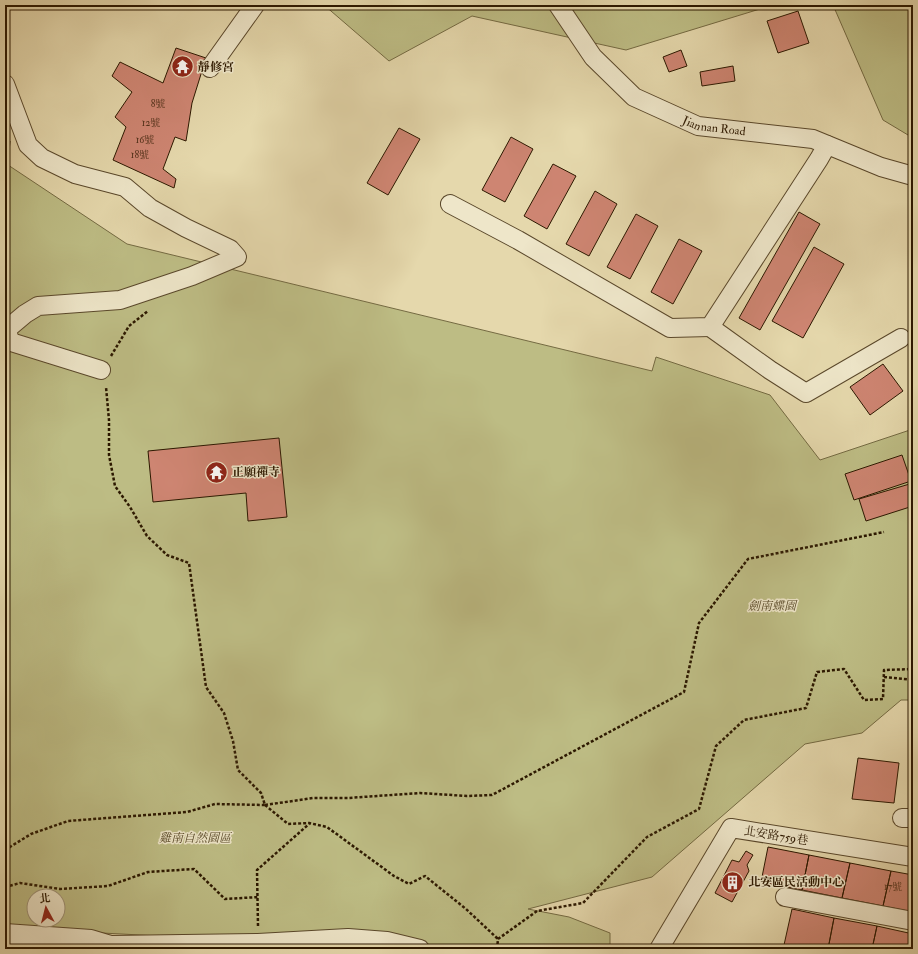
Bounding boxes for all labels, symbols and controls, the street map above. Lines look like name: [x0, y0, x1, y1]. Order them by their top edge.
temple icon: 靜修宮: [170, 54, 196, 80]
place label: 靜修宮: [198, 60, 234, 75]
house number: 8號: [151, 98, 165, 110]
street label: Jiannan Road: [679, 112, 746, 139]
house number: 12號: [142, 117, 160, 129]
house number: 16號: [136, 134, 154, 146]
house number: 18號: [131, 149, 149, 161]
temple icon: 正願禪寺: [203, 459, 229, 485]
place label: 正願禪寺: [232, 465, 280, 480]
park label: 劍南蝶園: [748, 599, 798, 614]
street label: 北安路759巷: [743, 824, 809, 848]
park label: 雞南自然園區: [159, 831, 233, 846]
building icon: 北安區民活動中心: [719, 869, 745, 895]
place label: 北安區民活動中心: [748, 875, 844, 890]
house number: 17號: [884, 881, 902, 893]
north arrow: [26, 888, 66, 928]
text: 北: [39, 891, 51, 906]

